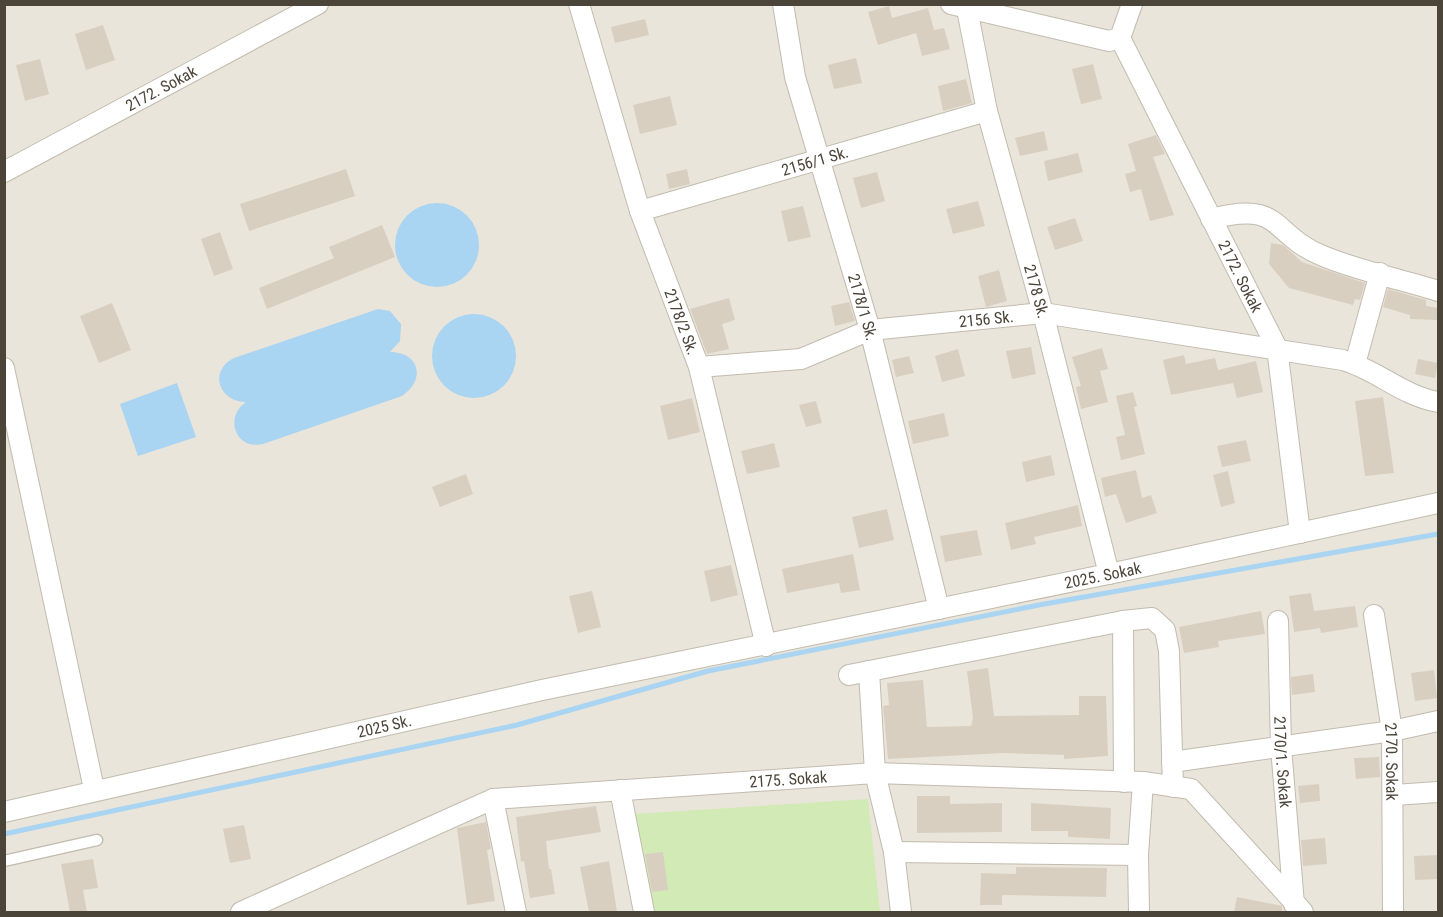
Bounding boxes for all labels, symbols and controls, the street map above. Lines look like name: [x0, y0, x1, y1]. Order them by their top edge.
street label: 2172. Sokak: [122, 61, 201, 115]
street label: 2156/1 Sk.: [779, 142, 851, 180]
street label: 2172. Sokak: [1214, 237, 1267, 316]
street label: 2178 Sk.: [1020, 262, 1053, 320]
street label: 2178/1 Sk.: [844, 272, 881, 343]
street label: 2178/2 Sk.: [660, 286, 702, 357]
street label: 2156 Sk.: [958, 307, 1015, 331]
street label: 2025. Sokak: [1063, 558, 1144, 593]
street label: 2025 Sk.: [356, 711, 413, 742]
street label: 2170/1. Sokak: [1270, 716, 1295, 809]
street label: 2170. Sokak: [1381, 721, 1401, 801]
street label: 2175. Sokak: [749, 767, 828, 792]

